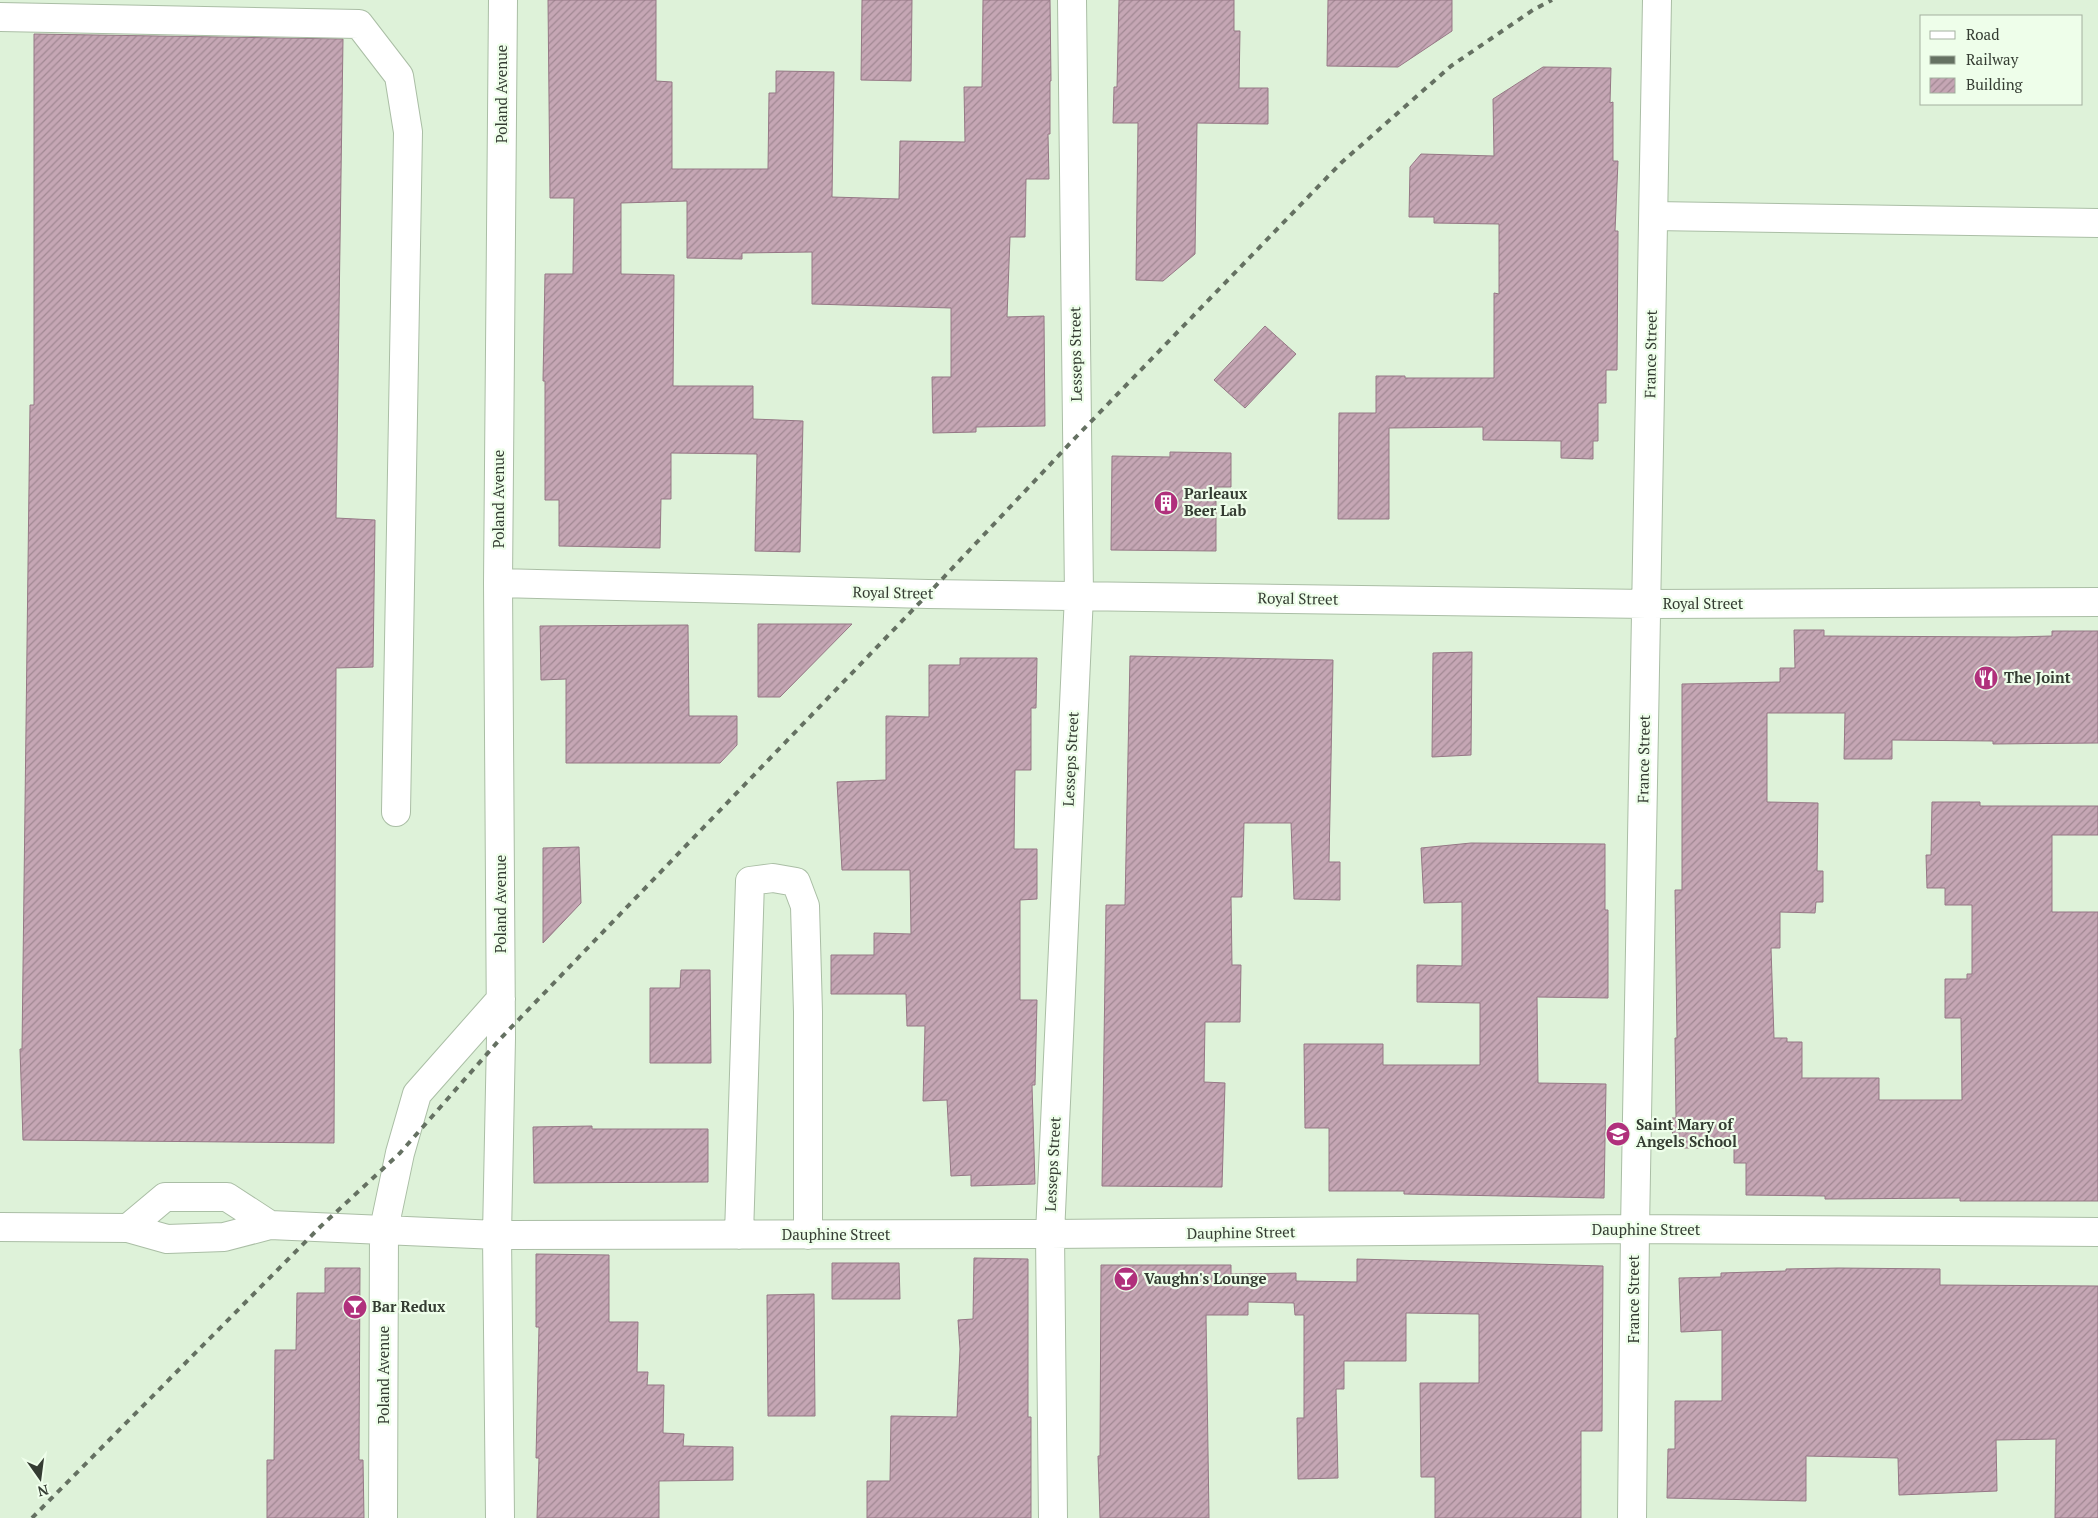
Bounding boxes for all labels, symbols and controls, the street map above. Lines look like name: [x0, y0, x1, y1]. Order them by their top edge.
legend: [1920, 15, 2083, 105]
text: Road: [1966, 24, 1999, 44]
street label: Poland Avenue: [491, 45, 511, 143]
text: Railway: [1966, 49, 2019, 69]
text: Building: [1966, 74, 2024, 94]
street label: Lesseps Street: [1064, 306, 1086, 402]
street label: France Street: [1639, 309, 1661, 398]
street label: Poland Avenue: [488, 450, 508, 548]
place label: Parleaux Beer Lab: [1184, 483, 1248, 520]
building icon: Parleaux Beer Lab: [1153, 490, 1179, 516]
street label: Royal Street: [853, 581, 934, 603]
street label: Royal Street: [1258, 587, 1339, 609]
street label: Royal Street: [1663, 593, 1744, 613]
restaurant icon: The Joint: [1973, 665, 1999, 691]
place label: The Joint: [2004, 667, 2071, 687]
street label: Lesseps Street: [1058, 711, 1082, 807]
street label: France Street: [1632, 714, 1654, 803]
street label: Poland Avenue: [490, 855, 510, 953]
place label: Saint Mary of Angels School: [1636, 1114, 1737, 1151]
street label: Lesseps Street: [1040, 1116, 1064, 1212]
school or university icon: Saint Mary of Angels School: [1605, 1121, 1631, 1147]
street label: Dauphine Street: [1592, 1219, 1701, 1239]
street label: Dauphine Street: [1186, 1221, 1296, 1243]
street label: Dauphine Street: [782, 1224, 891, 1244]
street label: France Street: [1623, 1254, 1643, 1343]
bar icon: Vaughn's Lounge: [1113, 1266, 1139, 1292]
place label: Vaughn's Lounge: [1144, 1268, 1266, 1288]
bar icon: Bar Redux: [342, 1294, 368, 1320]
place label: Bar Redux: [372, 1296, 446, 1316]
street label: Poland Avenue: [373, 1326, 393, 1424]
north arrow: [15, 1453, 65, 1503]
text: N: [35, 1481, 51, 1502]

